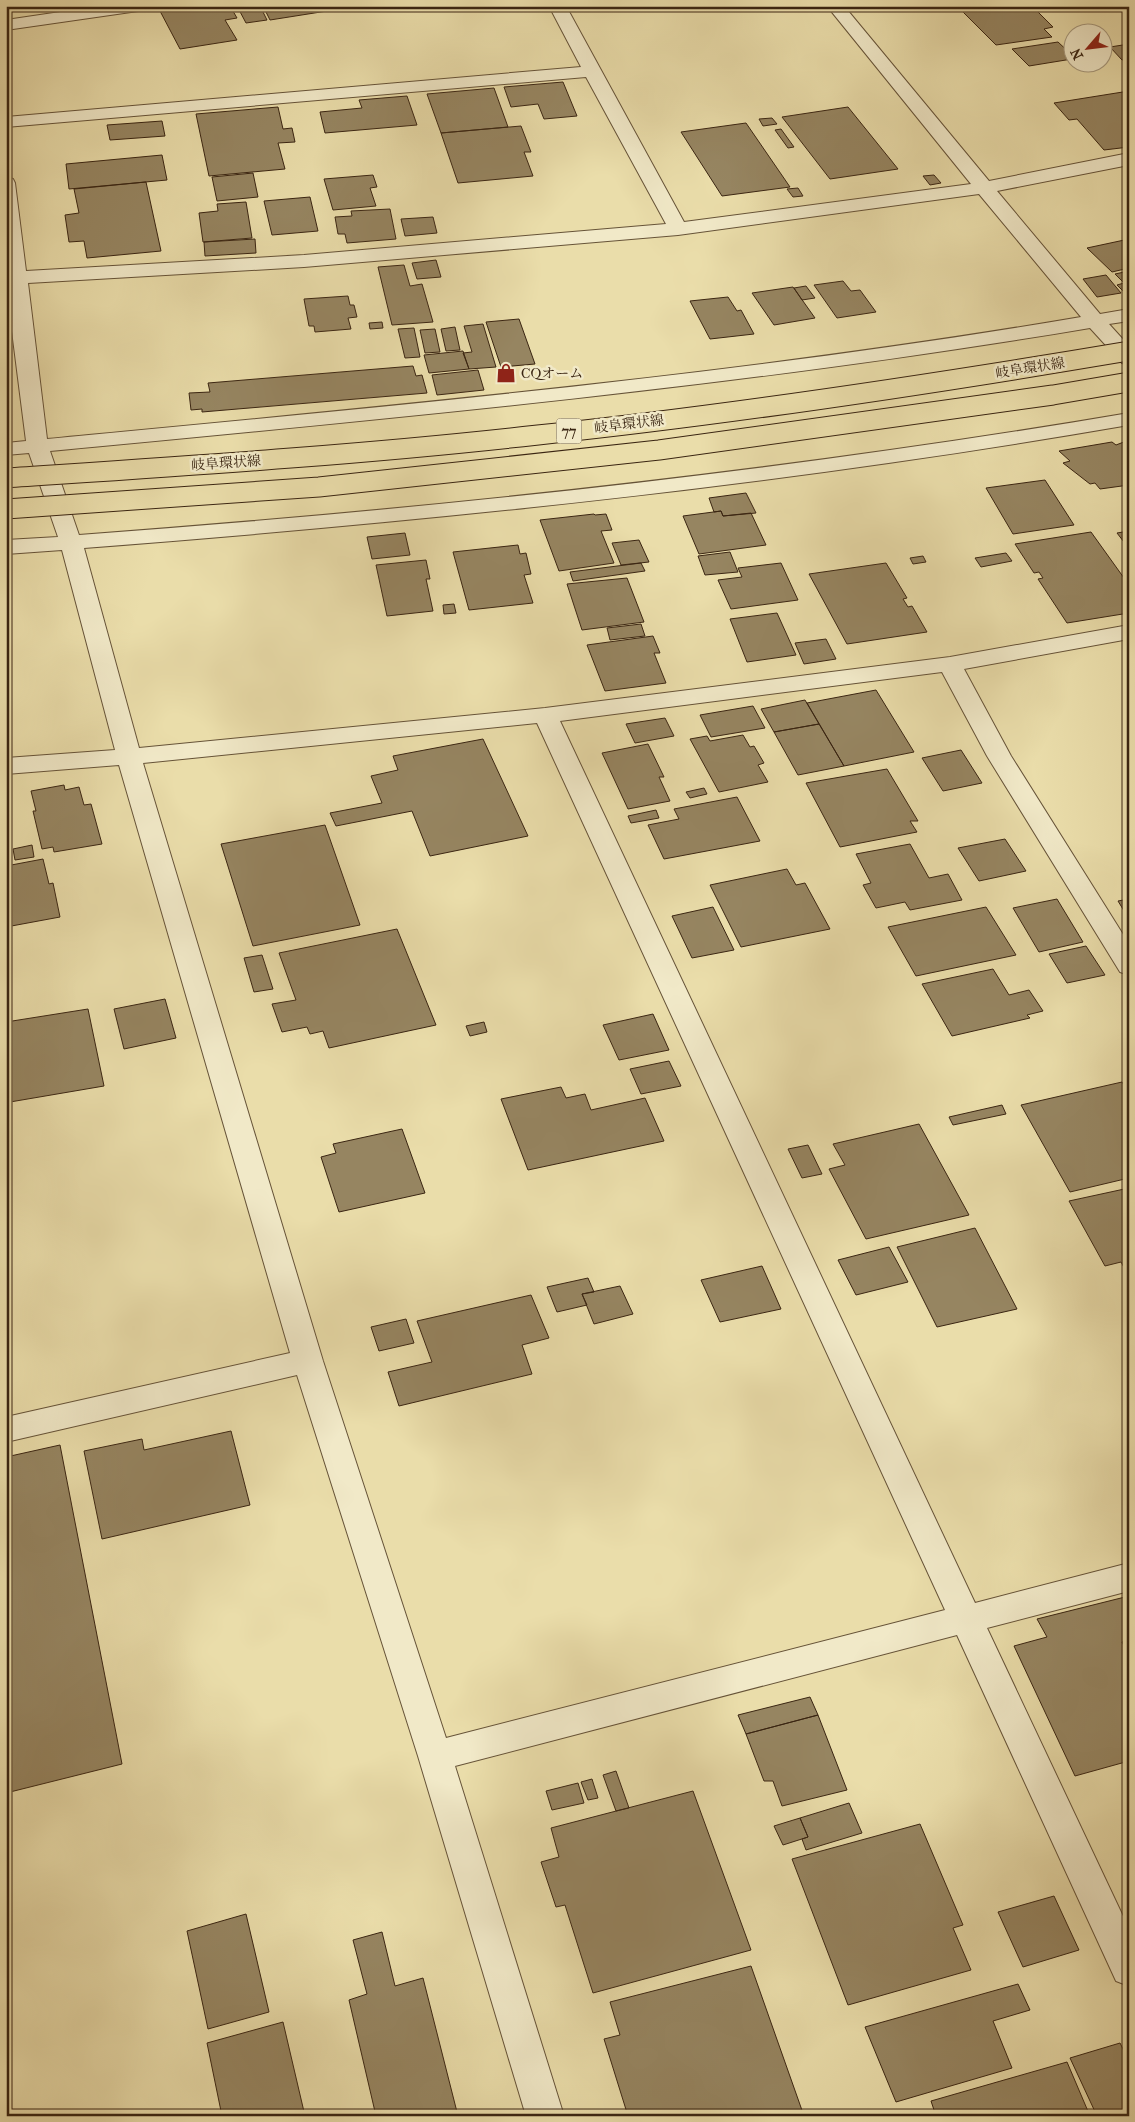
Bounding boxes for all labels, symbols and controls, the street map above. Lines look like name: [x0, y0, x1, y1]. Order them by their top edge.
north arrow: [1062, 22, 1112, 72]
text: N: [1067, 45, 1087, 63]
street label: 岐阜環状線: [994, 354, 1066, 382]
shop icon: CQオーム: [495, 362, 517, 384]
place label: CQオーム: [521, 365, 583, 382]
street label: 岐阜環状線: [593, 411, 665, 437]
road number: 77: [556, 418, 582, 444]
street label: 岐阜環状線: [190, 452, 262, 474]

